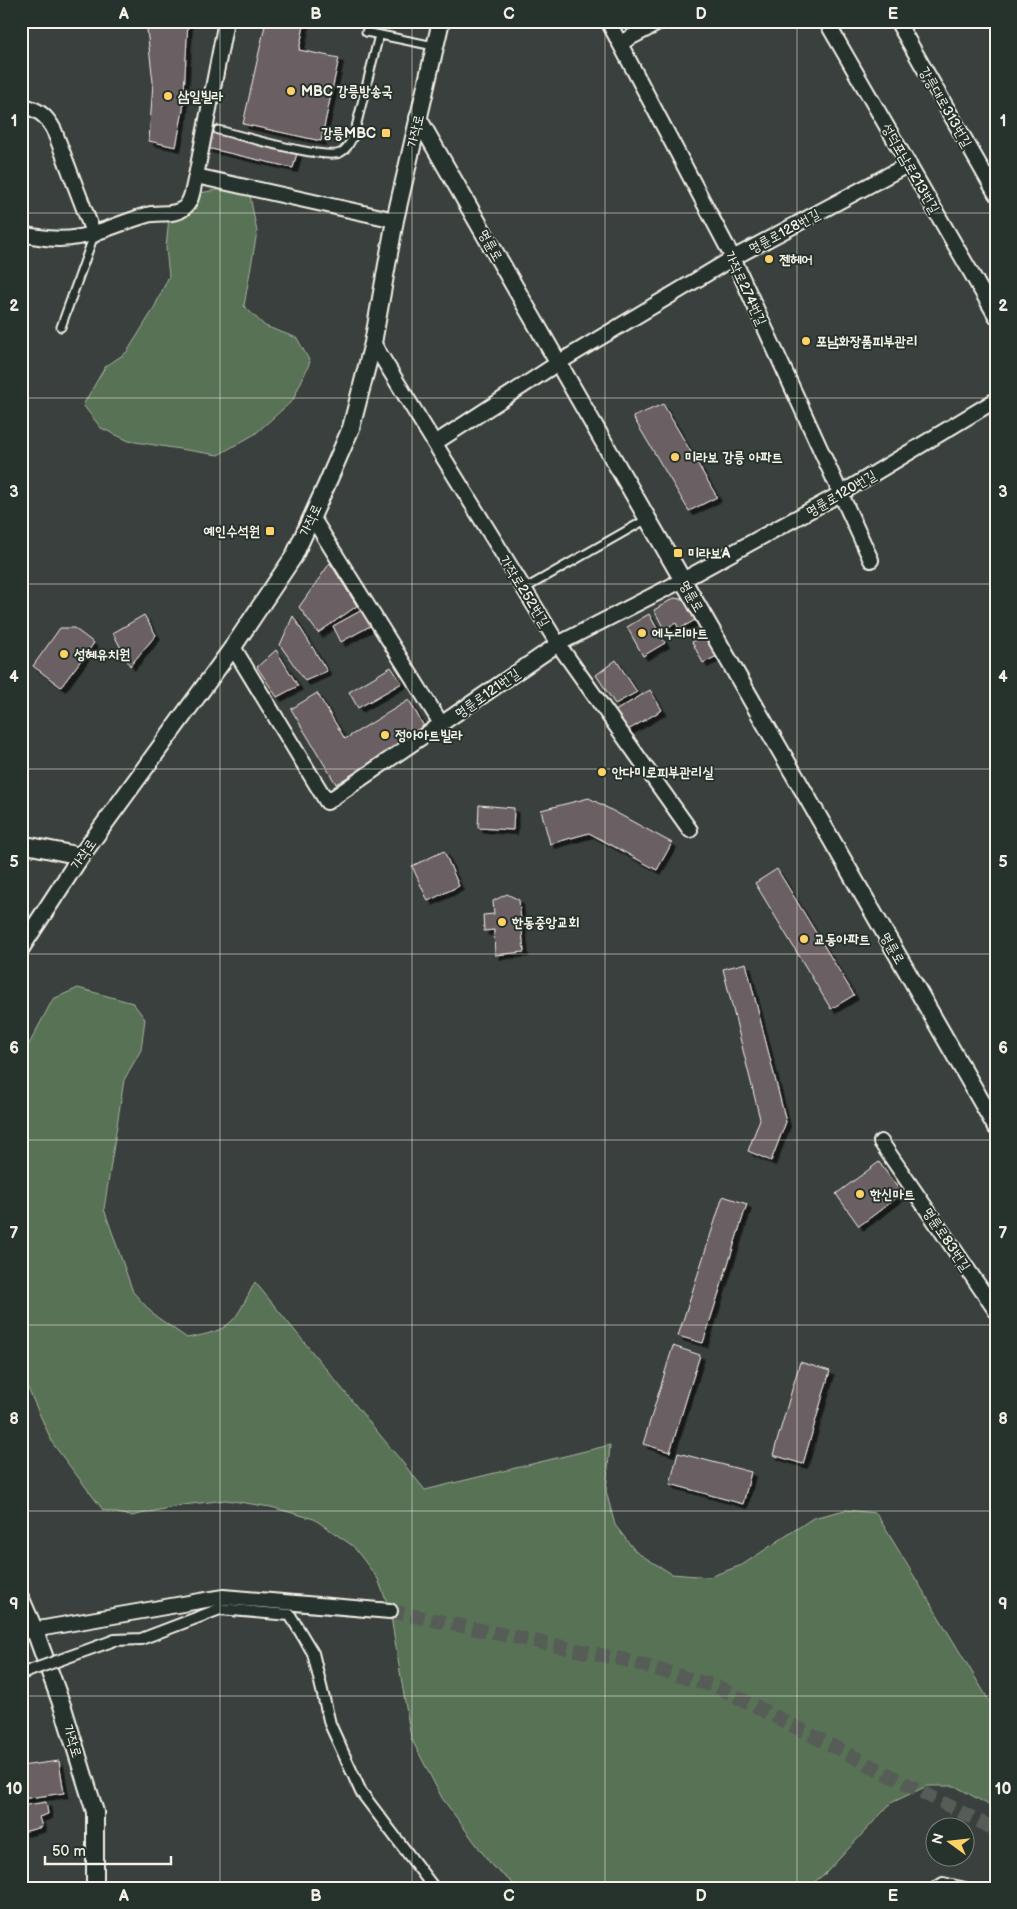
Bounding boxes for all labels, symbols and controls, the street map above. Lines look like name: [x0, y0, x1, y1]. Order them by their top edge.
text: A: [118, 5, 129, 24]
text: B: [310, 5, 322, 24]
text: C: [503, 5, 515, 24]
text: D: [695, 5, 707, 24]
text: E: [888, 5, 898, 24]
street label: 강릉대로313번길: [916, 64, 976, 151]
place label: MBC 강릉방송국: [301, 83, 393, 100]
marker: MBC 강릉방송국: [285, 85, 297, 97]
place label: 삼일빌라: [177, 88, 224, 105]
marker: 삼일빌라: [162, 90, 174, 102]
text: 1: [11, 112, 17, 131]
text: 1: [1000, 112, 1006, 131]
street label: 가작로: [403, 113, 428, 149]
street label: 성덕포남로213번길: [878, 120, 944, 217]
place label: 강릉MBC: [322, 125, 376, 142]
marker: 강릉MBC: [380, 127, 392, 139]
street label: 명륜로128번길: [746, 205, 823, 257]
street label: 명륜로: [475, 226, 506, 264]
street label: 가작로274번길: [721, 248, 770, 329]
place label: 젠헤어: [779, 251, 813, 268]
marker: 젠헤어: [763, 253, 775, 265]
text: 2: [9, 297, 19, 316]
text: 2: [998, 297, 1008, 316]
place label: 포남화장품피부관리: [816, 333, 917, 350]
marker: 포남화장품피부관리: [800, 335, 812, 347]
place label: 미라보 강릉 아파트: [685, 449, 783, 466]
marker: 미라보 강릉 아파트: [669, 451, 681, 463]
street label: 명륜로120번길: [803, 466, 880, 520]
text: 3: [9, 483, 19, 502]
text: 3: [998, 483, 1008, 502]
street label: 가작로: [296, 501, 325, 539]
place label: 예인수석원: [204, 523, 260, 540]
marker: 예인수석원: [264, 525, 276, 537]
place label: 미라보A: [688, 545, 731, 562]
marker: 미라보A: [672, 547, 684, 559]
street label: 가작로252번길: [496, 552, 554, 631]
street label: 명륜로: [676, 577, 707, 615]
place label: 에누리마트: [652, 625, 708, 642]
marker: 에누리마트: [636, 627, 648, 639]
place label: 성혜유치원: [74, 646, 130, 663]
marker: 성혜유치원: [58, 648, 70, 660]
street label: 명륜로121번길: [452, 664, 524, 722]
text: 4: [9, 668, 19, 687]
text: 4: [998, 668, 1008, 687]
place label: 정아아트빌라: [395, 727, 463, 744]
marker: 정아아트빌라: [379, 729, 391, 741]
place label: 안다미로피부관리실: [612, 764, 714, 781]
marker: 안다미로피부관리실: [596, 766, 608, 778]
street label: 가작로: [67, 836, 100, 873]
text: 5: [9, 853, 19, 872]
text: 5: [998, 853, 1008, 872]
place label: 한동중앙교회: [511, 914, 580, 931]
marker: 한동중앙교회: [496, 916, 508, 928]
street label: 명륜로: [877, 929, 908, 967]
place label: 교동아파트: [814, 931, 870, 948]
marker: 교동아파트: [798, 933, 810, 945]
text: 6: [9, 1039, 19, 1058]
text: 6: [998, 1039, 1008, 1058]
place label: 한신마트: [869, 1186, 915, 1203]
marker: 한신마트: [854, 1188, 866, 1200]
street label: 명륜로83번길: [919, 1204, 974, 1275]
text: 7: [10, 1224, 19, 1243]
text: 7: [999, 1224, 1008, 1243]
text: 8: [9, 1410, 19, 1429]
text: 8: [998, 1410, 1008, 1429]
text: 9: [9, 1595, 19, 1614]
text: 9: [998, 1595, 1008, 1614]
street label: 가작로: [59, 1723, 86, 1760]
text: 10: [6, 1780, 22, 1799]
text: 10: [995, 1780, 1011, 1799]
north arrow: [924, 1816, 974, 1866]
text: N: [928, 1831, 947, 1846]
scale bar: [45, 1834, 171, 1866]
text: 50 m: [52, 1842, 86, 1861]
text: A: [118, 1887, 129, 1906]
text: B: [310, 1887, 322, 1906]
text: C: [503, 1887, 515, 1906]
text: D: [695, 1887, 707, 1906]
text: E: [888, 1887, 898, 1906]

